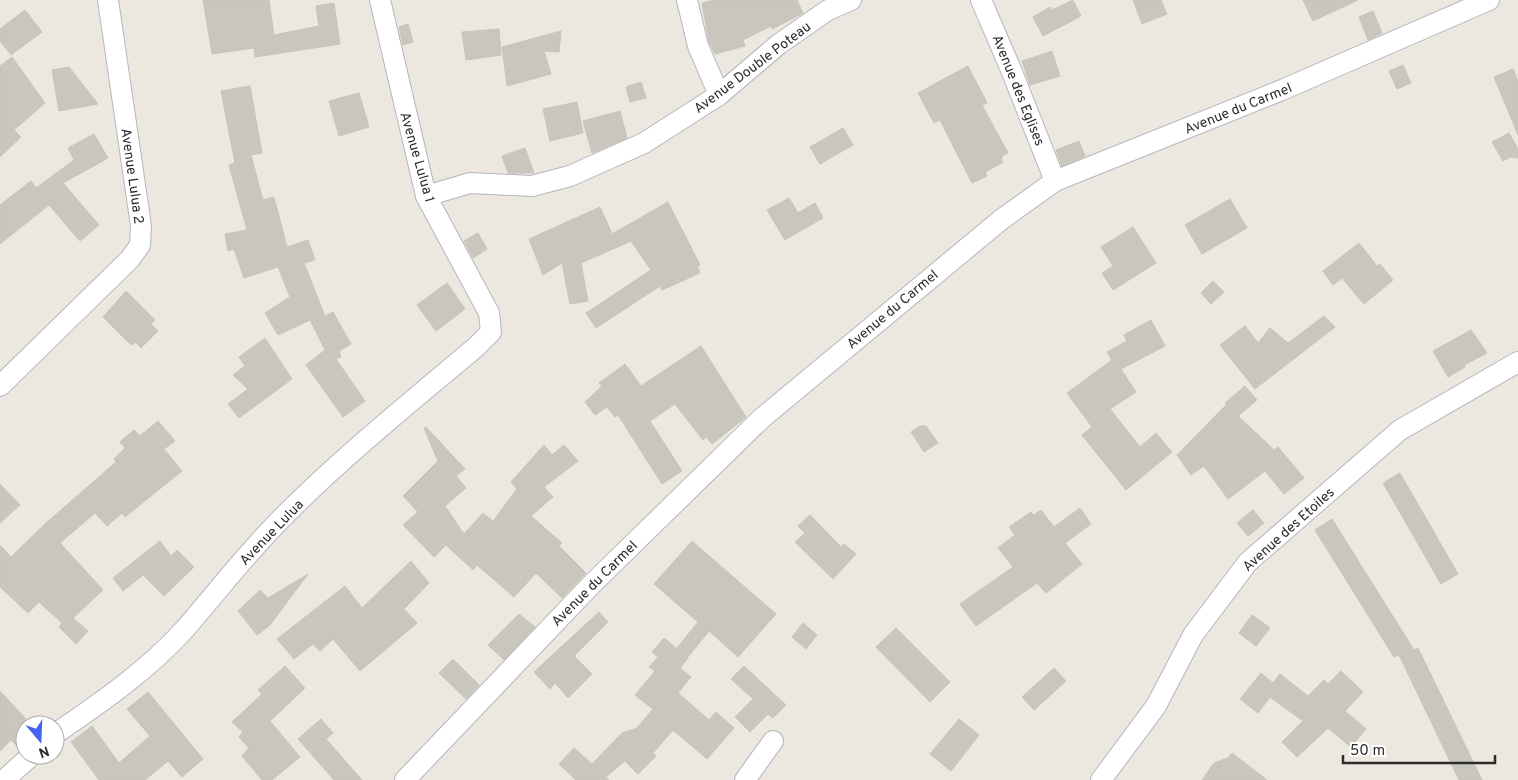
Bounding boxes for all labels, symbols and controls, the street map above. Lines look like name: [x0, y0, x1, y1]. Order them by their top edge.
street label: Avenue Double Poteau: [691, 19, 815, 118]
street label: Avenue des Eglises: [988, 32, 1048, 149]
street label: Avenue du Carmel: [1182, 80, 1295, 139]
street label: Avenue Lulua 1: [396, 110, 438, 205]
street label: Avenue Lulua 2: [116, 127, 147, 225]
street label: Avenue du Carmel: [844, 267, 942, 353]
street label: Avenue des Etoiles: [1240, 484, 1338, 576]
street label: Avenue Lulua: [237, 497, 308, 569]
street label: Avenue du Carmel: [549, 538, 642, 631]
north arrow: [15, 715, 65, 765]
scale bar: [1343, 732, 1496, 764]
text: N: [36, 741, 51, 761]
text: 50 m: [1350, 742, 1385, 761]

